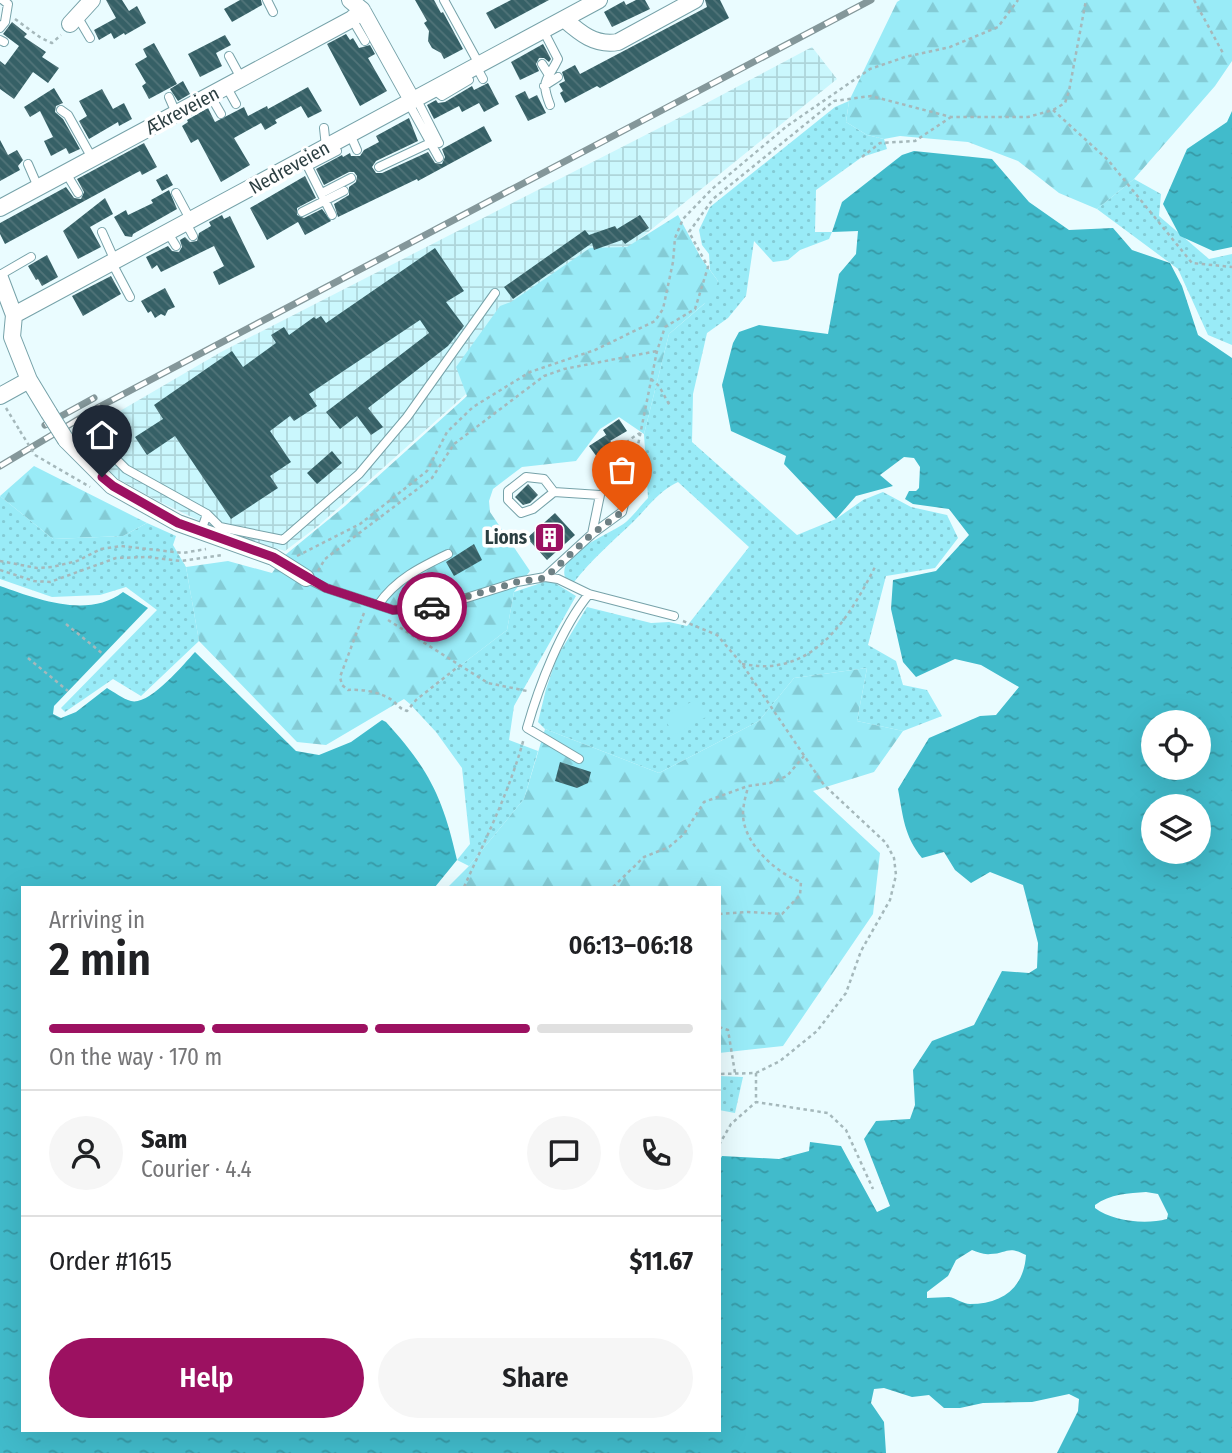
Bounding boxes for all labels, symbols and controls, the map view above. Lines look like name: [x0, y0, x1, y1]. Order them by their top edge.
street label: Ækreveien: [141, 81, 223, 140]
street label: Nedreveien: [245, 136, 334, 199]
pin: [72, 405, 132, 477]
icon: home: [83, 416, 121, 454]
pin: [592, 440, 652, 512]
icon: bag: [603, 451, 641, 489]
building icon: Lions: [533, 520, 567, 554]
place label: Lions: [485, 526, 528, 549]
courier: [397, 572, 467, 642]
icon: car: [413, 588, 451, 626]
map controls: [1141, 710, 1211, 864]
button: locate: [1141, 710, 1211, 780]
button: layers: [1141, 794, 1211, 864]
text: Arriving in: [49, 906, 145, 934]
text: 06:13–06:18: [568, 930, 693, 961]
text: 2 min: [49, 932, 151, 987]
text: On the way · 170 m: [49, 1043, 222, 1071]
button: person: [49, 1116, 123, 1190]
button: chat: [527, 1116, 601, 1190]
button: phone: [619, 1116, 693, 1190]
text: Sam: [141, 1124, 187, 1155]
text: Courier · 4.4: [141, 1155, 252, 1183]
text: Order #1615: [49, 1246, 172, 1277]
text: $11.67: [630, 1246, 693, 1277]
button: Help: [49, 1338, 364, 1418]
button: Share: [378, 1338, 693, 1418]

